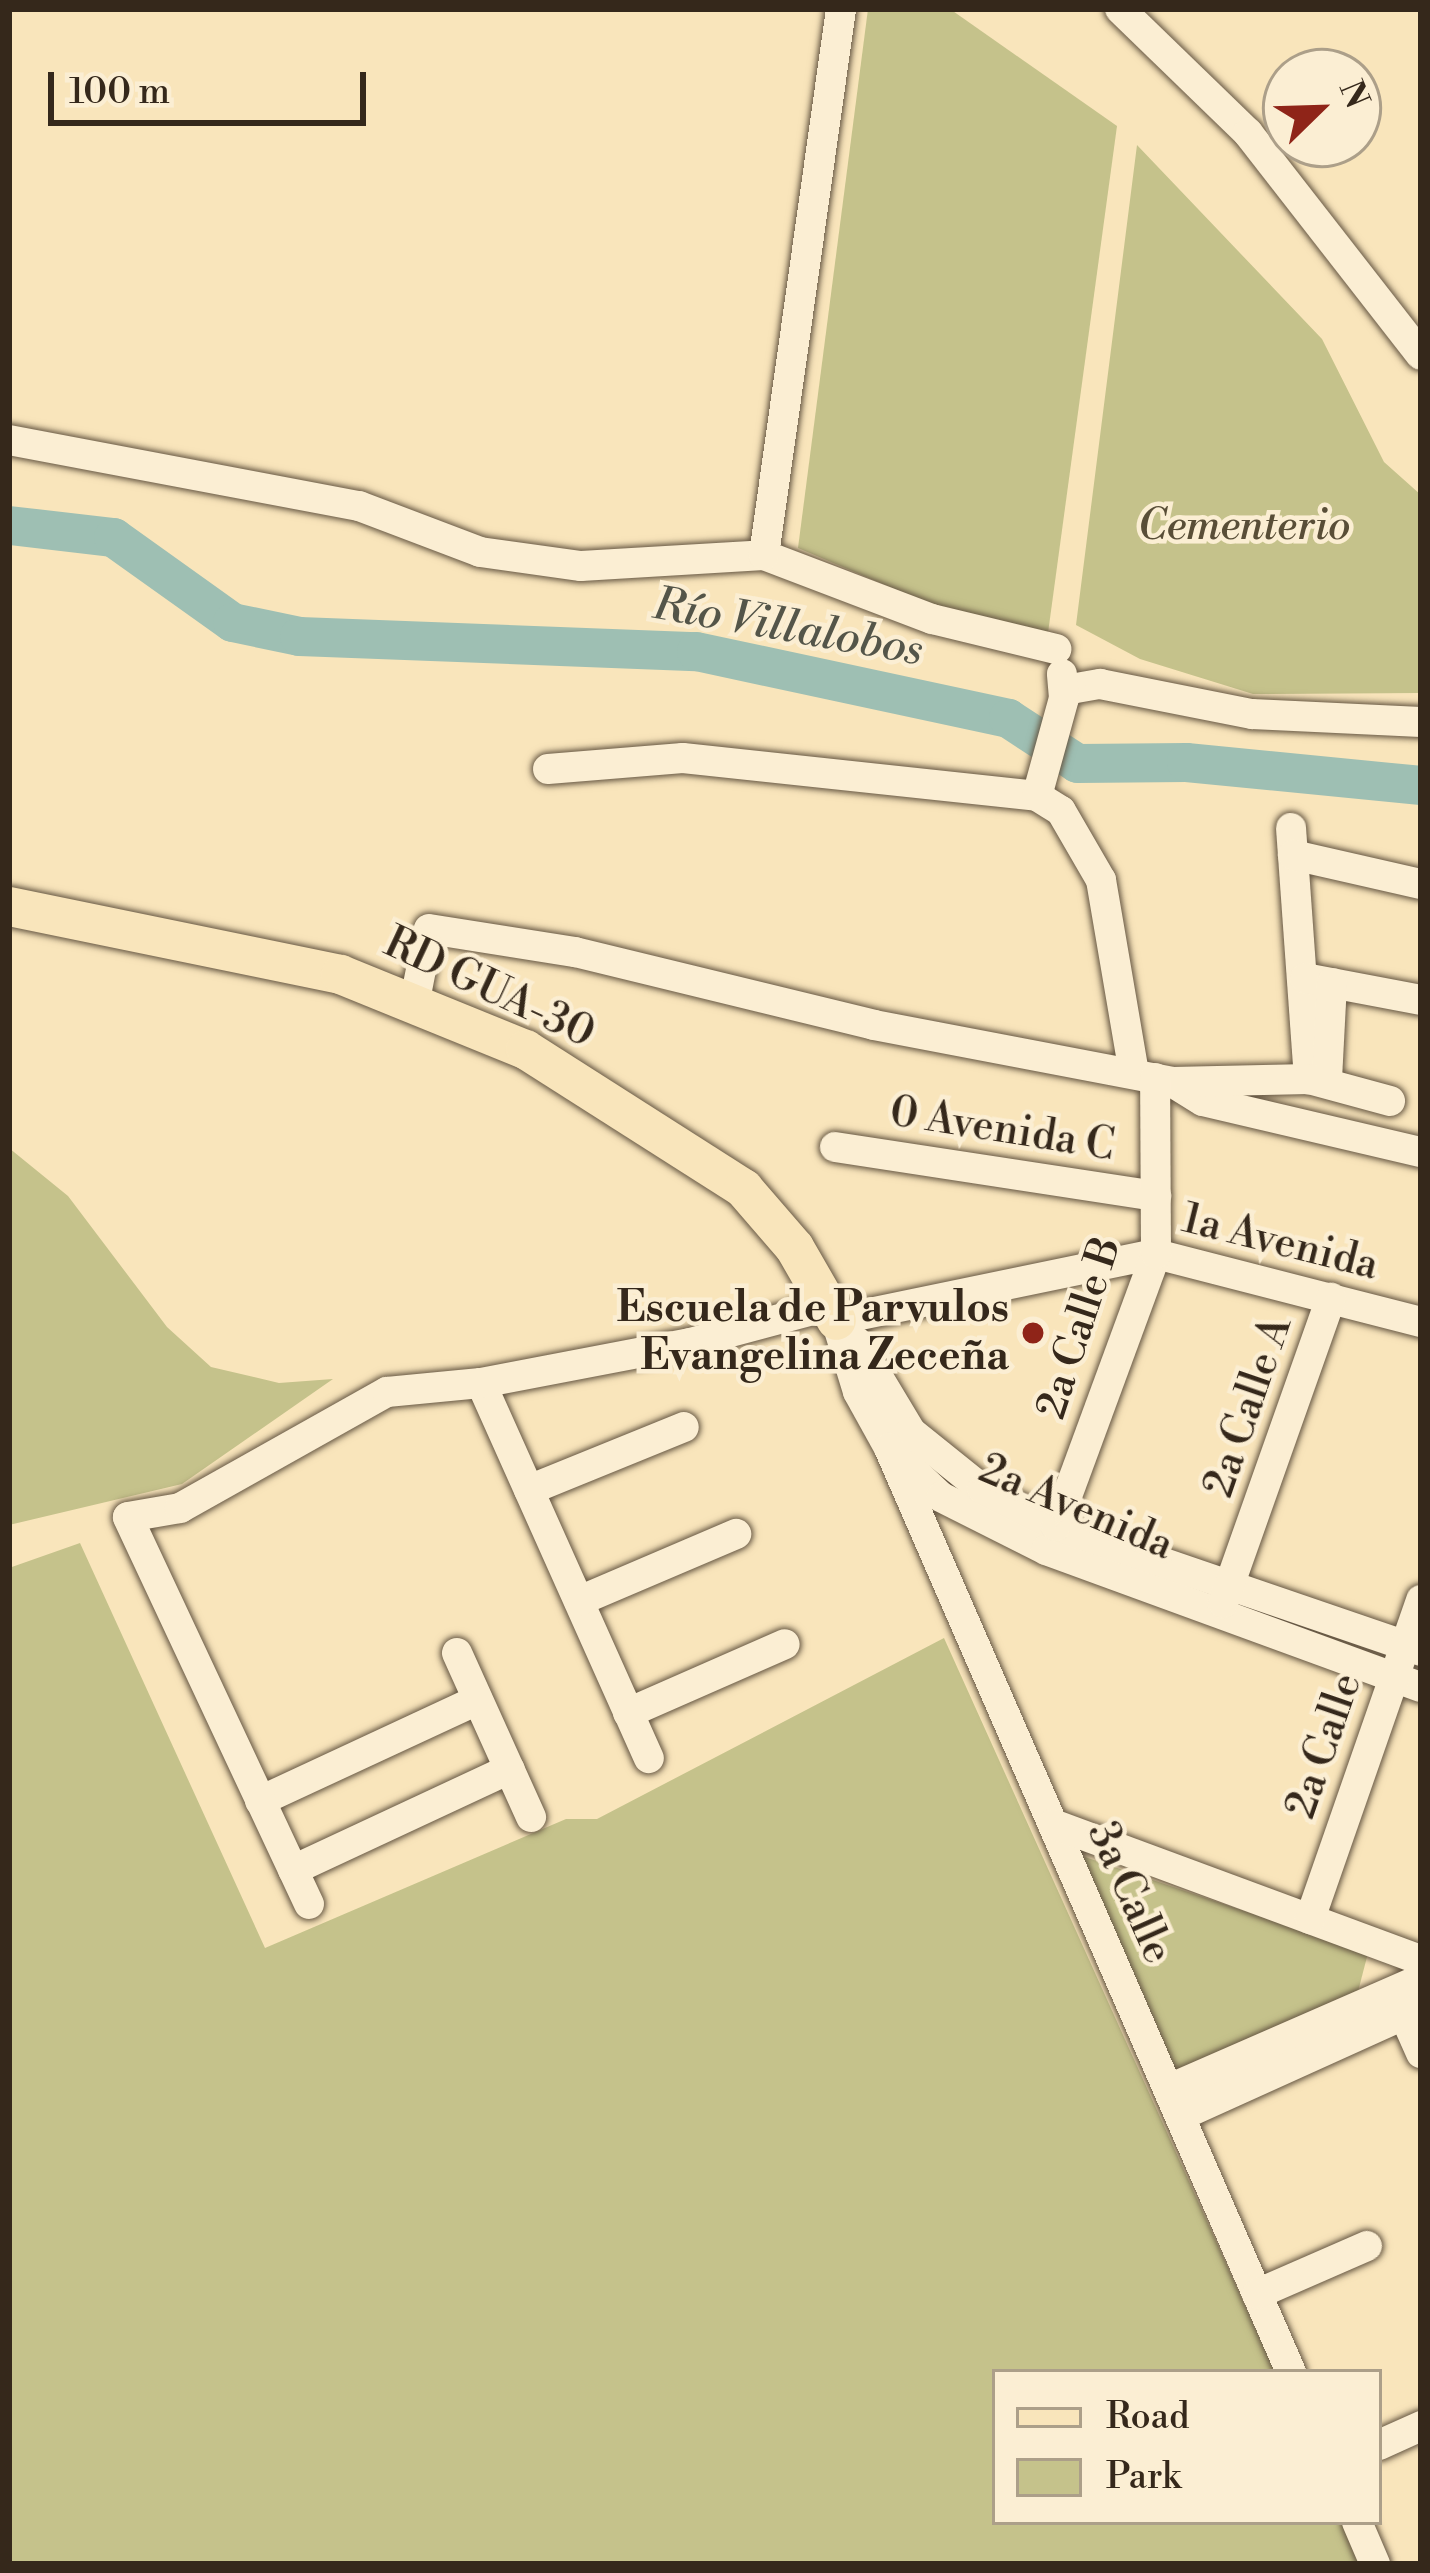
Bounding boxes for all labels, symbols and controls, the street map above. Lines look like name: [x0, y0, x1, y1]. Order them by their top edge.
scale bar: [54, 48, 372, 122]
north arrow: [1262, 48, 1382, 168]
text: 100 m: [69, 70, 170, 115]
text: N: [1329, 75, 1377, 115]
park label: Cementerio: [1138, 502, 1350, 552]
water label: Río Villalobos: [649, 578, 927, 678]
street label: RD GUA-30: [376, 918, 602, 1060]
street label: 0 Avenida C: [886, 1087, 1118, 1173]
street label: 1a Avenida: [1177, 1194, 1383, 1292]
street label: 2a Calle B: [1027, 1231, 1133, 1425]
place label: Escuela de Parvulos Evangelina Zeceña: [617, 1284, 1009, 1382]
street label: 2a Calle A: [1195, 1310, 1303, 1504]
marker: Escuela de Parvulos Evangelina Zeceña: [1020, 1320, 1046, 1346]
street label: 2a Avenida: [971, 1445, 1181, 1571]
street label: 2a Calle: [1277, 1667, 1373, 1825]
street label: 3a Calle: [1076, 1815, 1182, 1971]
legend: [992, 2369, 1382, 2525]
text: Road: [1106, 2395, 1189, 2440]
text: Park: [1106, 2455, 1181, 2500]

